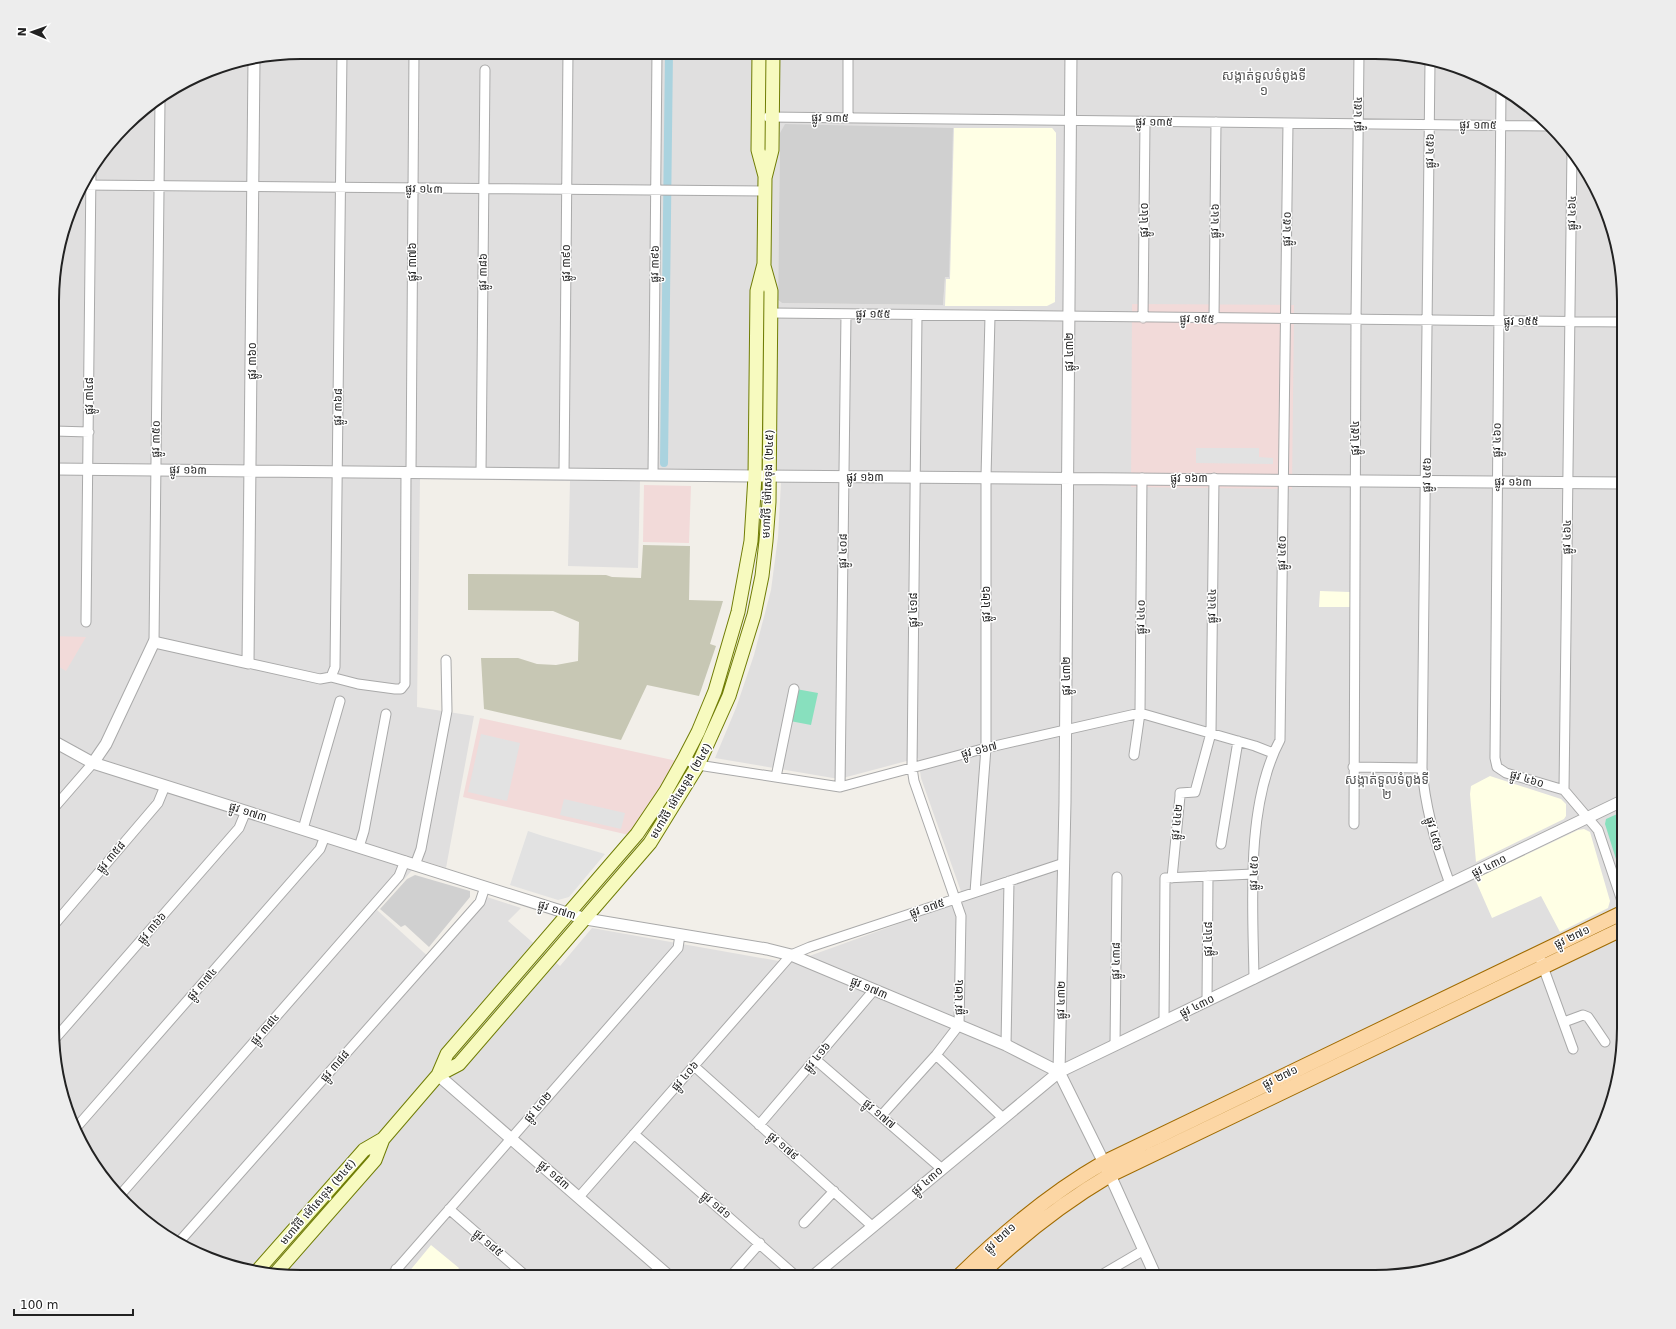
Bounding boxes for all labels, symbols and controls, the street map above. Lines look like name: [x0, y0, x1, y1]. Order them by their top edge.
north arrow: [12, 12, 52, 52]
text: N: [16, 27, 29, 37]
district label: សង្កាត់ទួលទំពូងទី ១: [1222, 67, 1306, 98]
street label: ផ្លូវ ៤៥៤: [1351, 96, 1368, 132]
street label: ផ្លូវ ១៣៥: [811, 111, 849, 128]
street label: ផ្លូវ ១៣៥: [1135, 115, 1173, 132]
street label: ផ្លូវ ១៣៥: [1459, 118, 1497, 135]
street label: ផ្លូវ ៤៥៦: [1423, 133, 1440, 169]
street label: ផ្លូវ ១៤៣: [405, 182, 443, 199]
street label: ផ្លូវ ៤៦៤: [1565, 195, 1582, 231]
street label: ផ្លូវ ៤៤០: [1138, 202, 1154, 238]
street label: ផ្លូវ ៤៤៦: [1208, 203, 1225, 239]
street label: ផ្លូវ ៤៥០: [1280, 211, 1297, 247]
street label: ផ្លូវ ៣៧៦: [406, 242, 422, 282]
street label: ផ្លូវ ៣៩០: [560, 244, 576, 282]
street label: ផ្លូវ ៣៩៦: [648, 245, 665, 283]
street label: ផ្លូវ ៣៨៦: [476, 253, 493, 291]
street label: ផ្លូវ ១៥៥: [855, 307, 891, 324]
street label: ផ្លូវ ១៥៥: [1179, 312, 1215, 329]
street label: ផ្លូវ ១៥៥: [1503, 315, 1539, 331]
street label: ផ្លូវ ៤៣២: [1063, 333, 1079, 371]
street label: ផ្លូវ ៣៦០: [246, 342, 262, 380]
street label: ផ្លូវ ៣៤៨: [83, 377, 99, 415]
street label: ផ្លូវ ៣៦៨: [331, 388, 348, 426]
street label: ផ្លូវ ៣៥០: [149, 420, 166, 458]
street label: ផ្លូវ ៤៥៤: [1349, 420, 1365, 456]
street label: ផ្លូវ ៤៦០: [1490, 422, 1507, 458]
street label: មហាវិថី ម៉ៅសេទុង (២៤៥): [758, 429, 777, 539]
street label: ផ្លូវ ៤៥៦: [1420, 457, 1437, 493]
street label: ផ្លូវ ១៦៣: [169, 463, 207, 480]
street label: ផ្លូវ ១៦៣: [846, 471, 884, 487]
street label: ផ្លូវ ១៦៣: [1170, 472, 1208, 488]
street label: ផ្លូវ ១៦៣: [1494, 475, 1532, 492]
street label: ផ្លូវ ៤៦៤: [1560, 519, 1577, 555]
street label: ផ្លូវ ៤០៨: [836, 533, 853, 569]
street label: ផ្លូវ ៤៥០: [1275, 535, 1292, 571]
street label: ផ្លូវ ៤២៦: [980, 586, 996, 622]
street label: ផ្លូវ ៤៤៤: [1205, 588, 1222, 624]
street label: ផ្លូវ ៤១៨: [907, 592, 923, 628]
street label: ផ្លូវ ៤៤០: [1134, 599, 1151, 635]
street label: ផ្លូវ ៤៣២: [1060, 657, 1076, 695]
street label: ផ្លូវ ១៦៧: [960, 739, 999, 764]
street label: មហាវិថី ម៉ៅសេទុង (២៤៥): [646, 740, 715, 841]
street label: ផ្លូវ ៤៦០: [1507, 768, 1546, 793]
district label: សង្កាត់ទួលទំពូងទី ២: [1345, 771, 1429, 802]
street label: ផ្លូវ ១៧៣: [226, 800, 269, 827]
street label: ផ្លូវ ៤៤២: [1169, 803, 1189, 841]
street label: ផ្លូវ ៤៥៦: [1420, 815, 1445, 853]
street label: ផ្លូវ ៣៥៨: [94, 839, 131, 878]
street label: ផ្លូវ ៤៣០: [1469, 852, 1510, 883]
street label: ផ្លូវ ៤៥០: [1247, 855, 1264, 891]
street label: ផ្លូវ ១៧៥: [908, 896, 947, 923]
street label: ផ្លូវ ១៧៣: [535, 898, 578, 925]
street label: ផ្លូវ ៣៦៦: [135, 910, 172, 949]
street label: ផ្លូវ ៤៤៨: [1202, 921, 1218, 957]
street label: ផ្លូវ ២៧១: [1552, 923, 1593, 954]
street label: ផ្លូវ ៤៣៨: [1109, 942, 1126, 980]
street label: ផ្លូវ ៣៧៤: [184, 965, 222, 1005]
street label: ផ្លូវ ១៧៣: [847, 974, 890, 1005]
street label: ផ្លូវ ៤២៤: [952, 979, 969, 1015]
street label: ផ្លូវ ៤៣២: [1054, 980, 1071, 1020]
street label: ផ្លូវ ៤៣០: [1177, 992, 1218, 1023]
street label: ផ្លូវ ៣៨៤: [248, 1011, 285, 1050]
street label: ផ្លូវ ៤១៦: [801, 1039, 836, 1077]
street label: ផ្លូវ ៣៨៨: [318, 1048, 355, 1087]
street label: ផ្លូវ ៤០៦: [669, 1059, 704, 1096]
street label: ផ្លូវ ២៧១: [1260, 1063, 1301, 1094]
street label: ផ្លូវ ៤០២: [521, 1089, 557, 1127]
street label: ផ្លូវ ១៧៧: [858, 1097, 898, 1134]
street label: ផ្លូវ ១៧៩: [763, 1129, 801, 1165]
street label: មហាវិថី ម៉ៅសេទុង (២៤៥): [276, 1156, 359, 1248]
street label: ផ្លូវ ១៨៣: [533, 1158, 572, 1195]
street label: ផ្លូវ ៤៣០: [908, 1164, 948, 1201]
street label: ផ្លូវ ១៨១: [696, 1189, 733, 1224]
street label: ផ្លូវ ២៧១: [982, 1220, 1021, 1258]
street label: ផ្លូវ ១៨៥: [468, 1227, 505, 1262]
scale bar: [14, 1291, 133, 1317]
text: 100 m: [20, 1298, 58, 1312]

